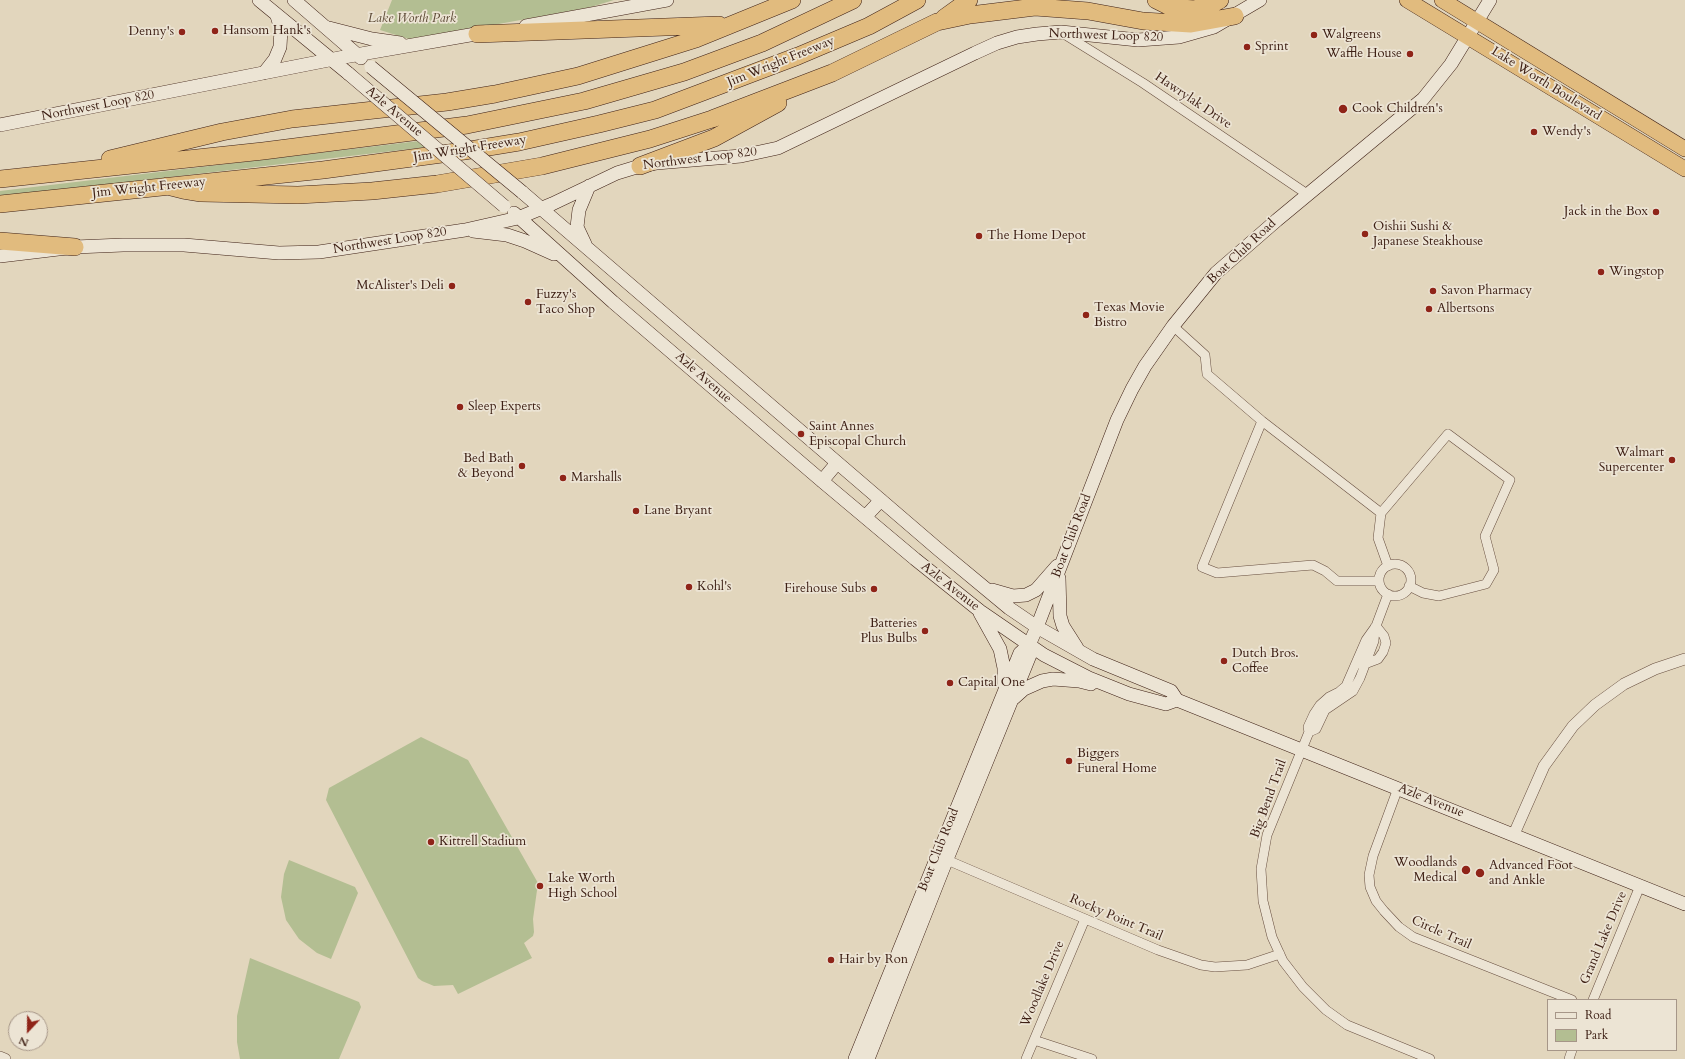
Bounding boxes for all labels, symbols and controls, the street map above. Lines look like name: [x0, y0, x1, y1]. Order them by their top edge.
park label: Lake Worth Park: [368, 11, 456, 27]
place label: Hansom Hank's: [223, 23, 311, 39]
place label: Denny's: [129, 24, 174, 40]
marker: Hansom Hank's: [210, 26, 220, 36]
street label: Northwest Loop 820: [1048, 26, 1164, 46]
marker: Denny's: [177, 27, 187, 37]
place label: Walgreens: [1322, 27, 1381, 43]
marker: Walgreens: [1309, 30, 1319, 40]
street label: Jim Wright Freeway: [725, 33, 837, 91]
place label: Sprint: [1255, 39, 1288, 55]
marker: Sprint: [1242, 42, 1252, 52]
street label: Lake Worth Boulevard: [1488, 44, 1604, 124]
place label: Waffle House: [1326, 46, 1402, 62]
marker: Waffle House: [1405, 49, 1415, 59]
street label: Hawrylak Drive: [1152, 70, 1234, 132]
street label: Azle Avenue: [362, 84, 426, 140]
street label: Northwest Loop 820: [40, 87, 156, 125]
place label: Cook Children's: [1352, 101, 1443, 117]
marker: Cook Children's: [1337, 103, 1349, 115]
place label: Wendy's: [1542, 124, 1591, 140]
marker: Wendy's: [1529, 127, 1539, 137]
street label: Jim Wright Freeway: [412, 132, 528, 166]
street label: Northwest Loop 820: [642, 144, 758, 174]
street label: Jim Wright Freeway: [91, 174, 207, 202]
place label: Jack in the Box: [1564, 204, 1648, 220]
marker: Jack in the Box: [1651, 207, 1661, 217]
street label: Boat Club Road: [1204, 216, 1280, 288]
place label: Oishii Sushi & Japanese Steakhouse: [1373, 219, 1483, 250]
street label: Northwest Loop 820: [332, 224, 448, 258]
place label: The Home Depot: [987, 228, 1086, 244]
marker: Oishii Sushi & Japanese Steakhouse: [1360, 229, 1370, 239]
marker: The Home Depot: [974, 231, 984, 241]
place label: Wingstop: [1609, 264, 1664, 280]
marker: Wingstop: [1596, 267, 1606, 277]
place label: McAlister's Deli: [356, 278, 444, 294]
marker: McAlister's Deli: [447, 281, 457, 291]
place label: Savon Pharmacy: [1441, 283, 1532, 299]
marker: Savon Pharmacy: [1428, 286, 1438, 296]
place label: Fuzzy's Taco Shop: [536, 287, 595, 318]
marker: Fuzzy's Taco Shop: [523, 297, 533, 307]
place label: Texas Movie Bistro: [1094, 300, 1165, 331]
place label: Albertsons: [1437, 301, 1494, 317]
marker: Albertsons: [1424, 304, 1434, 314]
marker: Texas Movie Bistro: [1081, 310, 1091, 320]
street label: Azle Avenue: [672, 349, 734, 407]
place label: Sleep Experts: [468, 399, 541, 415]
marker: Sleep Experts: [455, 402, 465, 412]
place label: Saint Annes Episcopal Church: [809, 419, 906, 450]
marker: Saint Annes Episcopal Church: [796, 429, 806, 439]
place label: Walmart Supercenter: [1599, 445, 1664, 476]
place label: Bed Bath & Beyond: [458, 451, 514, 482]
marker: Walmart Supercenter: [1667, 455, 1677, 465]
marker: Bed Bath & Beyond: [517, 461, 527, 471]
place label: Marshalls: [571, 470, 622, 486]
marker: Marshalls: [558, 473, 568, 483]
street label: Boat Club Road: [1049, 492, 1095, 580]
place label: Lane Bryant: [644, 503, 712, 519]
marker: Lane Bryant: [631, 506, 641, 516]
street label: Azle Avenue: [918, 559, 982, 615]
place label: Kohl's: [697, 579, 731, 595]
place label: Firehouse Subs: [784, 581, 866, 597]
marker: Kohl's: [684, 582, 694, 592]
marker: Firehouse Subs: [869, 584, 879, 594]
place label: Batteries Plus Bulbs: [860, 616, 917, 647]
marker: Batteries Plus Bulbs: [920, 626, 930, 636]
place label: Dutch Bros. Coffee: [1232, 646, 1299, 677]
marker: Dutch Bros. Coffee: [1219, 656, 1229, 666]
place label: Capital One: [958, 675, 1025, 691]
marker: Capital One: [945, 678, 955, 688]
place label: Biggers Funeral Home: [1077, 746, 1157, 777]
marker: Biggers Funeral Home: [1064, 756, 1074, 766]
street label: Big Bend Trail: [1248, 757, 1290, 841]
street label: Azle Avenue: [1396, 781, 1466, 821]
street label: Boat Club Road: [915, 806, 963, 894]
place label: Kittrell Stadium: [439, 834, 526, 850]
marker: Kittrell Stadium: [426, 837, 436, 847]
place label: Woodlands Medical: [1394, 855, 1457, 886]
place label: Advanced Foot and Ankle: [1489, 858, 1573, 889]
marker: Woodlands Medical: [1460, 864, 1472, 876]
marker: Advanced Foot and Ankle: [1474, 867, 1486, 879]
place label: Lake Worth High School: [548, 871, 617, 902]
marker: Lake Worth High School: [535, 881, 545, 891]
street label: Grand Lake Drive: [1577, 889, 1631, 987]
street label: Rocky Point Trail: [1067, 891, 1165, 945]
street label: Circle Trail: [1409, 913, 1473, 953]
street label: Woodlake Drive: [1018, 939, 1068, 1029]
place label: Hair by Ron: [839, 952, 908, 968]
marker: Hair by Ron: [826, 955, 836, 965]
legend: [1547, 999, 1677, 1051]
text: Road: [1585, 1007, 1611, 1023]
north arrow: [8, 1011, 48, 1051]
text: Park: [1585, 1027, 1608, 1043]
text: N: [16, 1033, 31, 1050]

